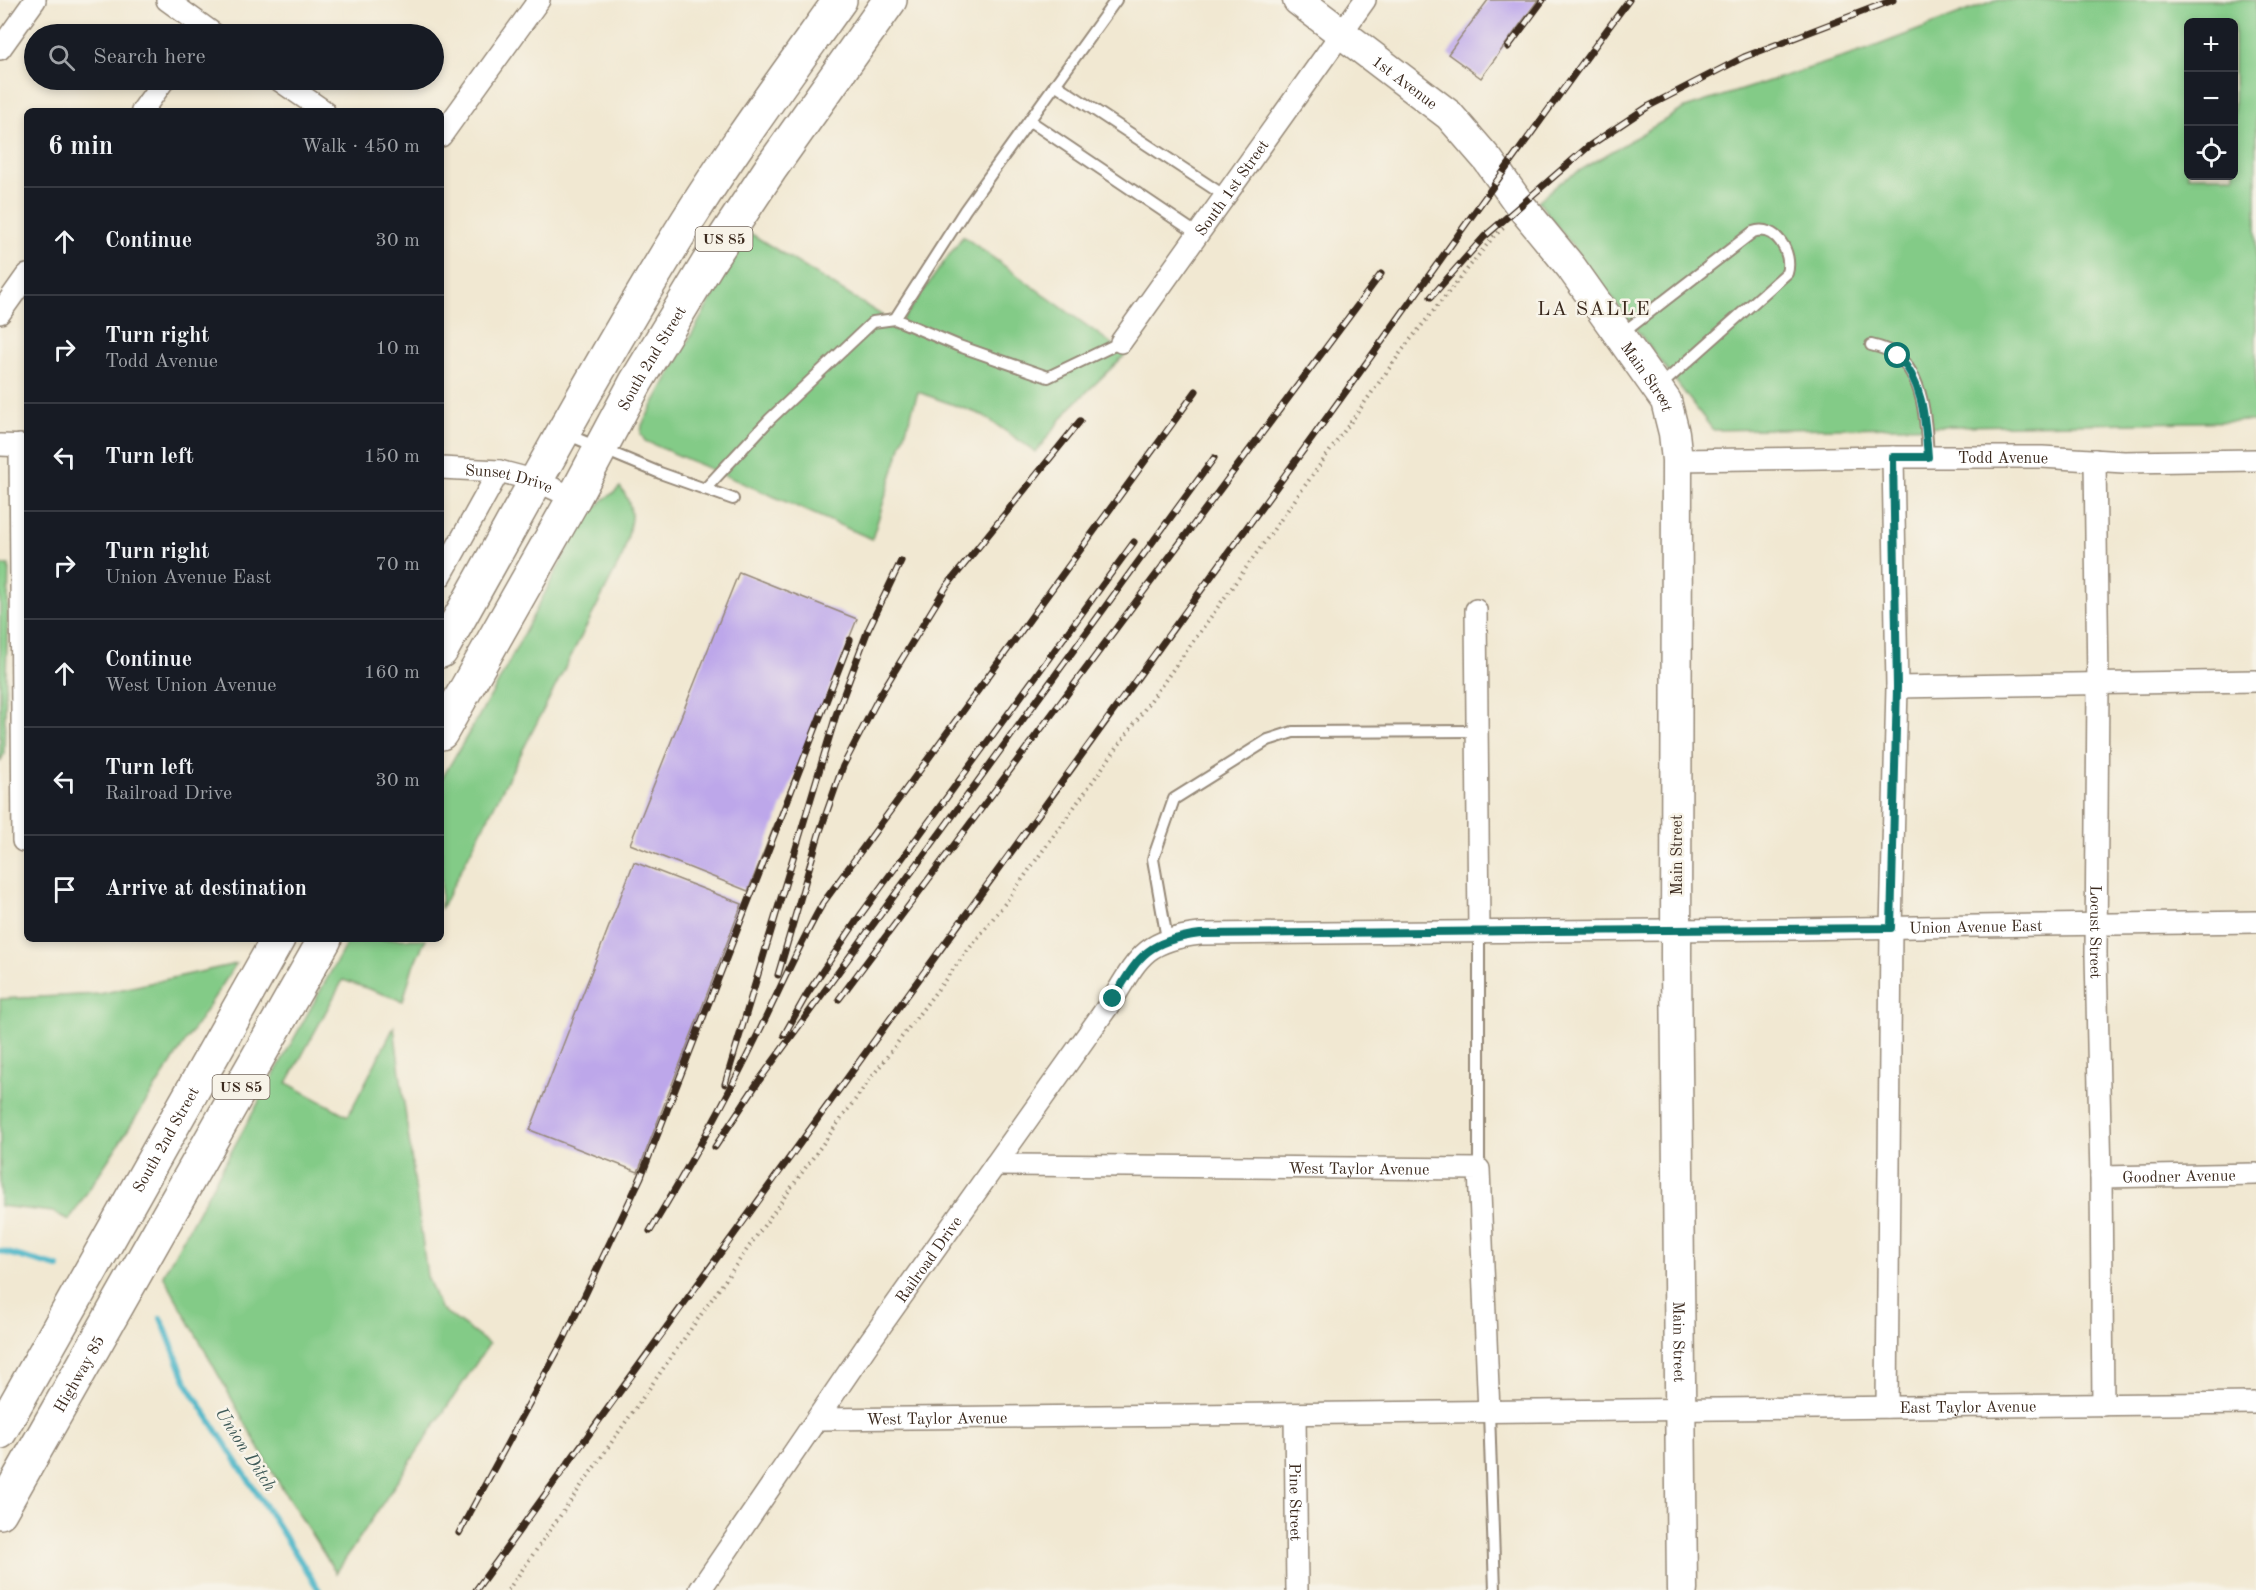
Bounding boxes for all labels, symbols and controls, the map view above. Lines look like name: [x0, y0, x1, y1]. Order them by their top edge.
map controls: [2184, 18, 2238, 180]
button: +: [2184, 18, 2238, 72]
search box: [24, 24, 444, 90]
icon: search: [45, 41, 78, 74]
text: Search here: [93, 46, 206, 68]
street label: 1st Avenue: [1369, 54, 1440, 113]
button: −: [2184, 72, 2238, 126]
button: locate: [2184, 126, 2238, 180]
text: 6 min: [48, 134, 113, 160]
text: Walk · 450 m: [301, 137, 420, 157]
street label: South 1st Street: [1193, 137, 1273, 240]
icon: ahead: [48, 225, 81, 258]
road number: US 85: [696, 227, 752, 251]
text: Continue: [105, 230, 192, 252]
text: 30 m: [375, 231, 420, 251]
district label: LA SALLE: [1537, 300, 1651, 320]
street label: South 2nd Street: [616, 304, 690, 414]
text: Turn right: [105, 325, 209, 347]
icon: right: [48, 333, 81, 366]
text: 10 m: [375, 339, 420, 359]
street label: Main Street: [1617, 340, 1674, 414]
route start: [1884, 342, 1910, 368]
text: Todd Avenue: [105, 352, 218, 372]
icon: left: [48, 441, 81, 474]
text: Turn left: [105, 446, 194, 468]
text: 150 m: [364, 447, 420, 467]
street label: Todd Avenue: [1958, 451, 2049, 467]
street label: Sunset Drive: [464, 463, 555, 497]
text: Turn right: [105, 541, 209, 563]
icon: right: [48, 549, 81, 582]
text: 70 m: [375, 555, 420, 575]
text: Union Avenue East: [105, 568, 272, 588]
text: Continue: [105, 649, 192, 671]
icon: ahead: [48, 657, 81, 690]
text: 160 m: [364, 663, 420, 683]
text: West Union Avenue: [105, 676, 277, 696]
text: Turn left: [105, 757, 194, 779]
icon: left: [48, 765, 81, 798]
text: 30 m: [375, 771, 420, 791]
text: Railroad Drive: [105, 784, 232, 804]
street label: Main Street: [1670, 814, 1686, 896]
icon: arrive: [48, 873, 81, 906]
text: Arrive at destination: [105, 878, 307, 900]
street label: Locust Street: [2086, 885, 2103, 979]
street label: Union Avenue East: [1909, 919, 2043, 937]
route end: [1099, 985, 1125, 1011]
road number: US 85: [212, 1075, 270, 1099]
street label: South 2nd Street: [131, 1084, 203, 1196]
street label: West Taylor Avenue: [1288, 1161, 1429, 1179]
street label: Goodner Avenue: [2122, 1168, 2236, 1187]
street label: Railroad Drive: [894, 1214, 966, 1306]
street label: Main Street: [1669, 1301, 1686, 1383]
street label: Highway 85: [52, 1334, 108, 1416]
street label: East Taylor Avenue: [1899, 1399, 2036, 1417]
water label: Union Ditch: [211, 1404, 279, 1495]
street label: West Taylor Avenue: [866, 1411, 1008, 1428]
street label: Pine Street: [1286, 1463, 1302, 1542]

